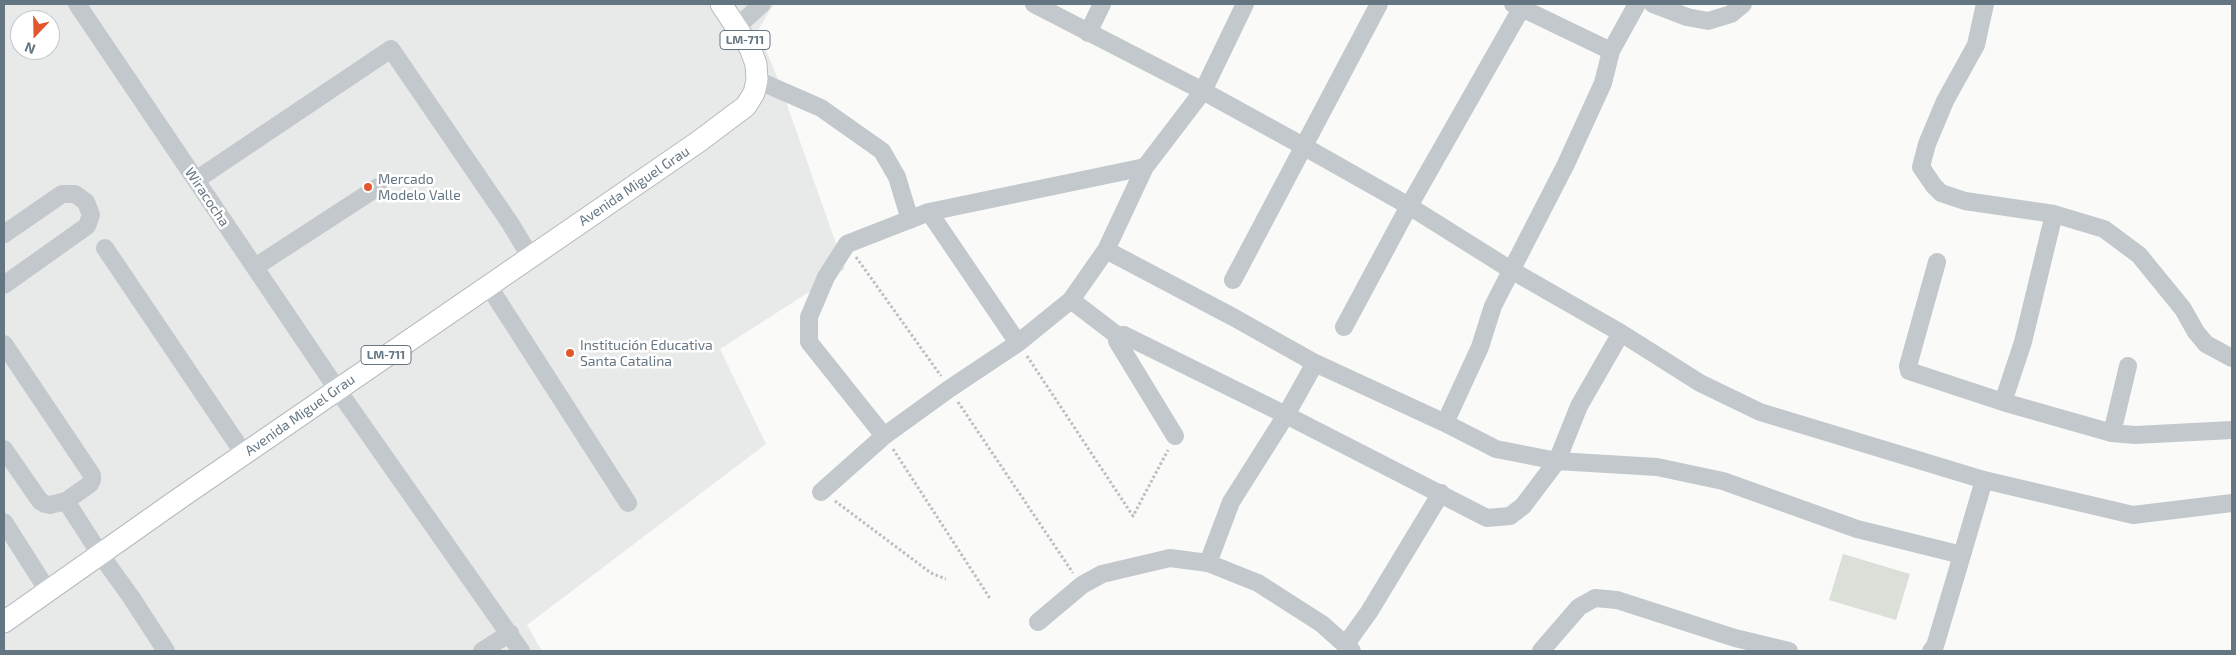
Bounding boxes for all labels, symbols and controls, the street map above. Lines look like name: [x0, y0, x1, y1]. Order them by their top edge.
north arrow: [10, 10, 60, 60]
road number: LM-711: [720, 30, 770, 50]
text: N: [22, 39, 38, 58]
street label: Avenida Miguel Grau: [575, 143, 693, 229]
street label: Wiracocha: [181, 164, 233, 230]
place label: Mercado Modelo Valle: [378, 171, 461, 203]
marker: Mercado Modelo Valle: [362, 181, 374, 193]
place label: Institución Educativa Santa Catalina: [580, 337, 713, 370]
road number: LM-711: [361, 346, 411, 364]
marker: Institución Educativa Santa Catalina: [564, 347, 576, 359]
street label: Avenida Miguel Grau: [242, 371, 358, 459]

